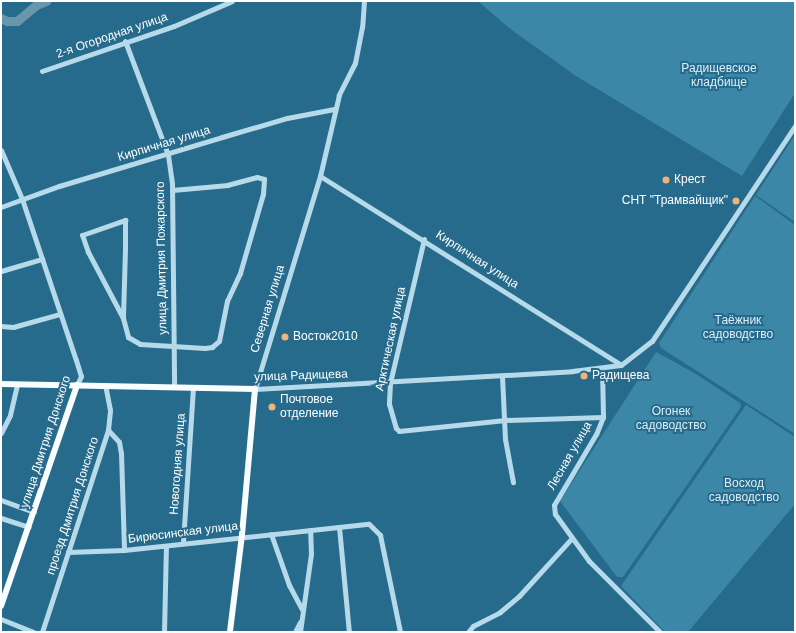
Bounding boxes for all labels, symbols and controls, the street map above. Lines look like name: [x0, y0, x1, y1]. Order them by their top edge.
street label: 2-я Огородная улица: [54, 10, 170, 62]
park label: Радищевское кладбище: [681, 62, 757, 90]
street label: Кирпичная улица: [116, 123, 212, 165]
place label: Крест: [674, 173, 706, 187]
marker: Крест: [661, 175, 671, 185]
street label: улица Дмитрия Пожарского: [153, 181, 171, 335]
place label: СНТ "Трамвайщик": [622, 194, 728, 208]
marker: СНТ "Трамвайщик": [731, 196, 741, 206]
street label: Кирпичная улица: [433, 228, 521, 292]
street label: Северная улица: [248, 263, 288, 355]
street label: Арктическая улица: [373, 286, 409, 392]
park label: Таёжник садоводство: [703, 314, 773, 342]
place label: Восток2010: [293, 330, 358, 344]
marker: Восток2010: [280, 332, 290, 342]
street label: улица Радищева: [254, 367, 348, 385]
place label: Радищева: [592, 369, 649, 383]
marker: Радищева: [579, 371, 589, 381]
street label: улица Дмитрия Донского: [18, 374, 74, 510]
place label: Почтовое отделение: [280, 393, 338, 421]
marker: Почтовое отделение: [267, 402, 277, 412]
park label: Огонек садоводство: [636, 405, 706, 433]
street label: Новогодняя улица: [167, 413, 189, 515]
street label: Лесная улица: [545, 419, 595, 493]
street label: проезд Дмитрия Донского: [44, 435, 102, 577]
park label: Восход садоводство: [709, 477, 779, 505]
street label: Бирюсинская улица: [127, 519, 239, 547]

